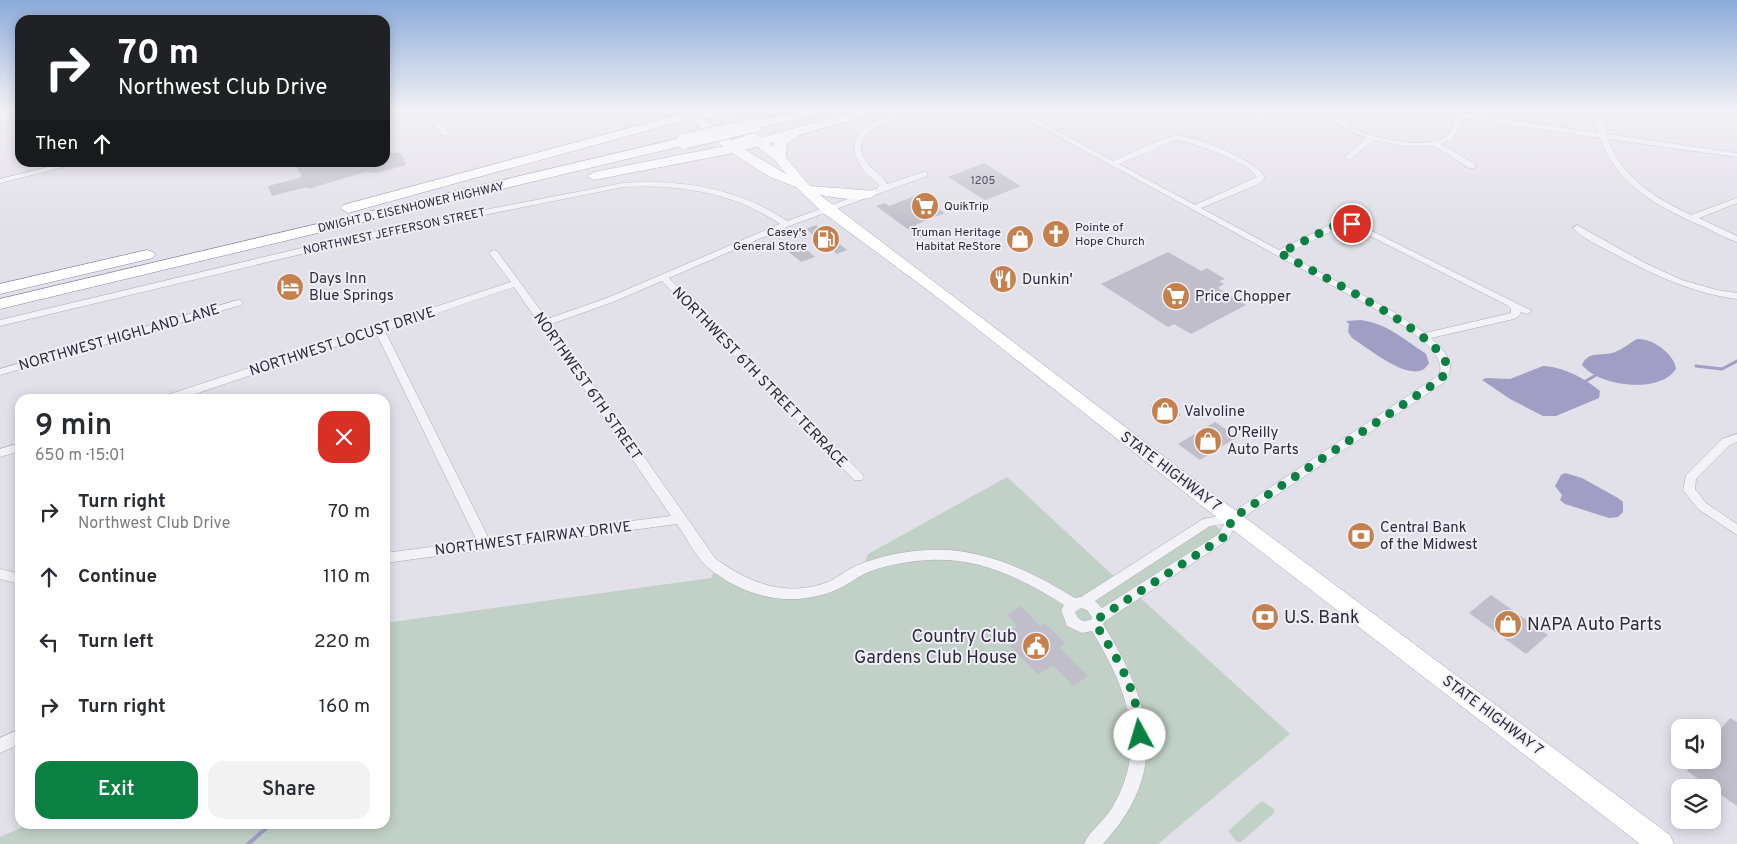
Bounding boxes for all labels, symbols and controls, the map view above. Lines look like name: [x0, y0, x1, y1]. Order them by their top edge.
text: 70 m: [118, 32, 199, 76]
icon: right: [35, 35, 100, 100]
text: Northwest Club Drive: [118, 75, 327, 102]
icon: ahead: [88, 130, 116, 158]
text: Then: [35, 132, 78, 156]
house number: 1205: [971, 174, 996, 188]
street label: DWIGHT D. EISENHOWER HIGHWAY: [316, 179, 506, 237]
supermarket icon: QuikTrip: [910, 191, 940, 221]
place label: QuikTrip: [944, 199, 989, 215]
pin: [1331, 203, 1373, 245]
street label: NORTHWEST JEFFERSON STREET: [302, 205, 487, 259]
icon: arrive: [1338, 210, 1366, 238]
church icon: Pointe of Hope Church: [1041, 219, 1071, 249]
place label: Pointe of Hope Church: [1075, 220, 1145, 250]
fuel station icon: Casey's General Store: [811, 224, 841, 254]
shop icon: Truman Heritage Habitat ReStore: [1005, 224, 1035, 254]
place label: Casey's General Store: [733, 225, 807, 255]
place label: Truman Heritage Habitat ReStore: [911, 225, 1001, 255]
restaurant icon: Dunkin': [988, 264, 1018, 294]
place label: Days Inn Blue Springs: [309, 270, 394, 306]
place label: Dunkin': [1022, 271, 1073, 290]
hotel icon: Days Inn Blue Springs: [275, 272, 305, 302]
supermarket icon: Price Chopper: [1161, 281, 1191, 311]
street label: NORTHWEST 6TH STREET TERRACE: [667, 284, 851, 472]
place label: Price Chopper: [1195, 288, 1291, 307]
street label: NORTHWEST HIGHLAND LANE: [17, 301, 222, 376]
street label: NORTHWEST LOCUST DRIVE: [247, 303, 438, 381]
street label: NORTHWEST 6TH STREET: [528, 309, 645, 465]
shop icon: Valvoline: [1150, 396, 1180, 426]
place label: Valvoline: [1184, 403, 1245, 422]
text: 9 min: [35, 408, 112, 445]
button: close: [318, 411, 370, 463]
place label: O'Reilly Auto Parts: [1227, 424, 1299, 460]
shop icon: O'Reilly Auto Parts: [1193, 426, 1223, 456]
street label: STATE HIGHWAY 7: [1116, 428, 1224, 516]
text: 650 m · 15:01: [35, 446, 125, 466]
text: Turn right: [78, 490, 166, 514]
icon: right: [35, 498, 63, 526]
text: 70 m: [328, 500, 370, 524]
text: Northwest Club Drive: [78, 514, 230, 534]
street label: NORTHWEST FAIRWAY DRIVE: [434, 518, 633, 561]
place label: Central Bank of the Midwest: [1380, 519, 1478, 555]
bank icon: Central Bank of the Midwest: [1346, 521, 1376, 551]
icon: ahead: [35, 563, 63, 591]
text: Continue: [78, 565, 157, 589]
text: 110 m: [323, 565, 370, 589]
bank icon: U.S. Bank: [1250, 602, 1280, 632]
place label: U.S. Bank: [1284, 607, 1360, 630]
shop icon: NAPA Auto Parts: [1493, 609, 1523, 639]
place label: NAPA Auto Parts: [1527, 614, 1662, 637]
place label: Country Club Gardens Club House: [854, 626, 1017, 670]
icon: left: [35, 628, 63, 656]
text: Turn left: [78, 630, 154, 654]
text: 220 m: [314, 630, 370, 654]
public building icon: Country Club Gardens Club House: [1021, 631, 1051, 661]
street label: STATE HIGHWAY 7: [1438, 672, 1546, 760]
icon: right: [35, 693, 63, 721]
text: Turn right: [78, 695, 166, 719]
text: 160 m: [319, 695, 370, 719]
position arrow: [1113, 708, 1165, 760]
map controls: [1671, 719, 1721, 829]
button: sound: [1671, 719, 1721, 769]
button: Exit: [35, 761, 198, 819]
button: Share: [208, 761, 370, 819]
button: layers: [1671, 779, 1721, 829]

